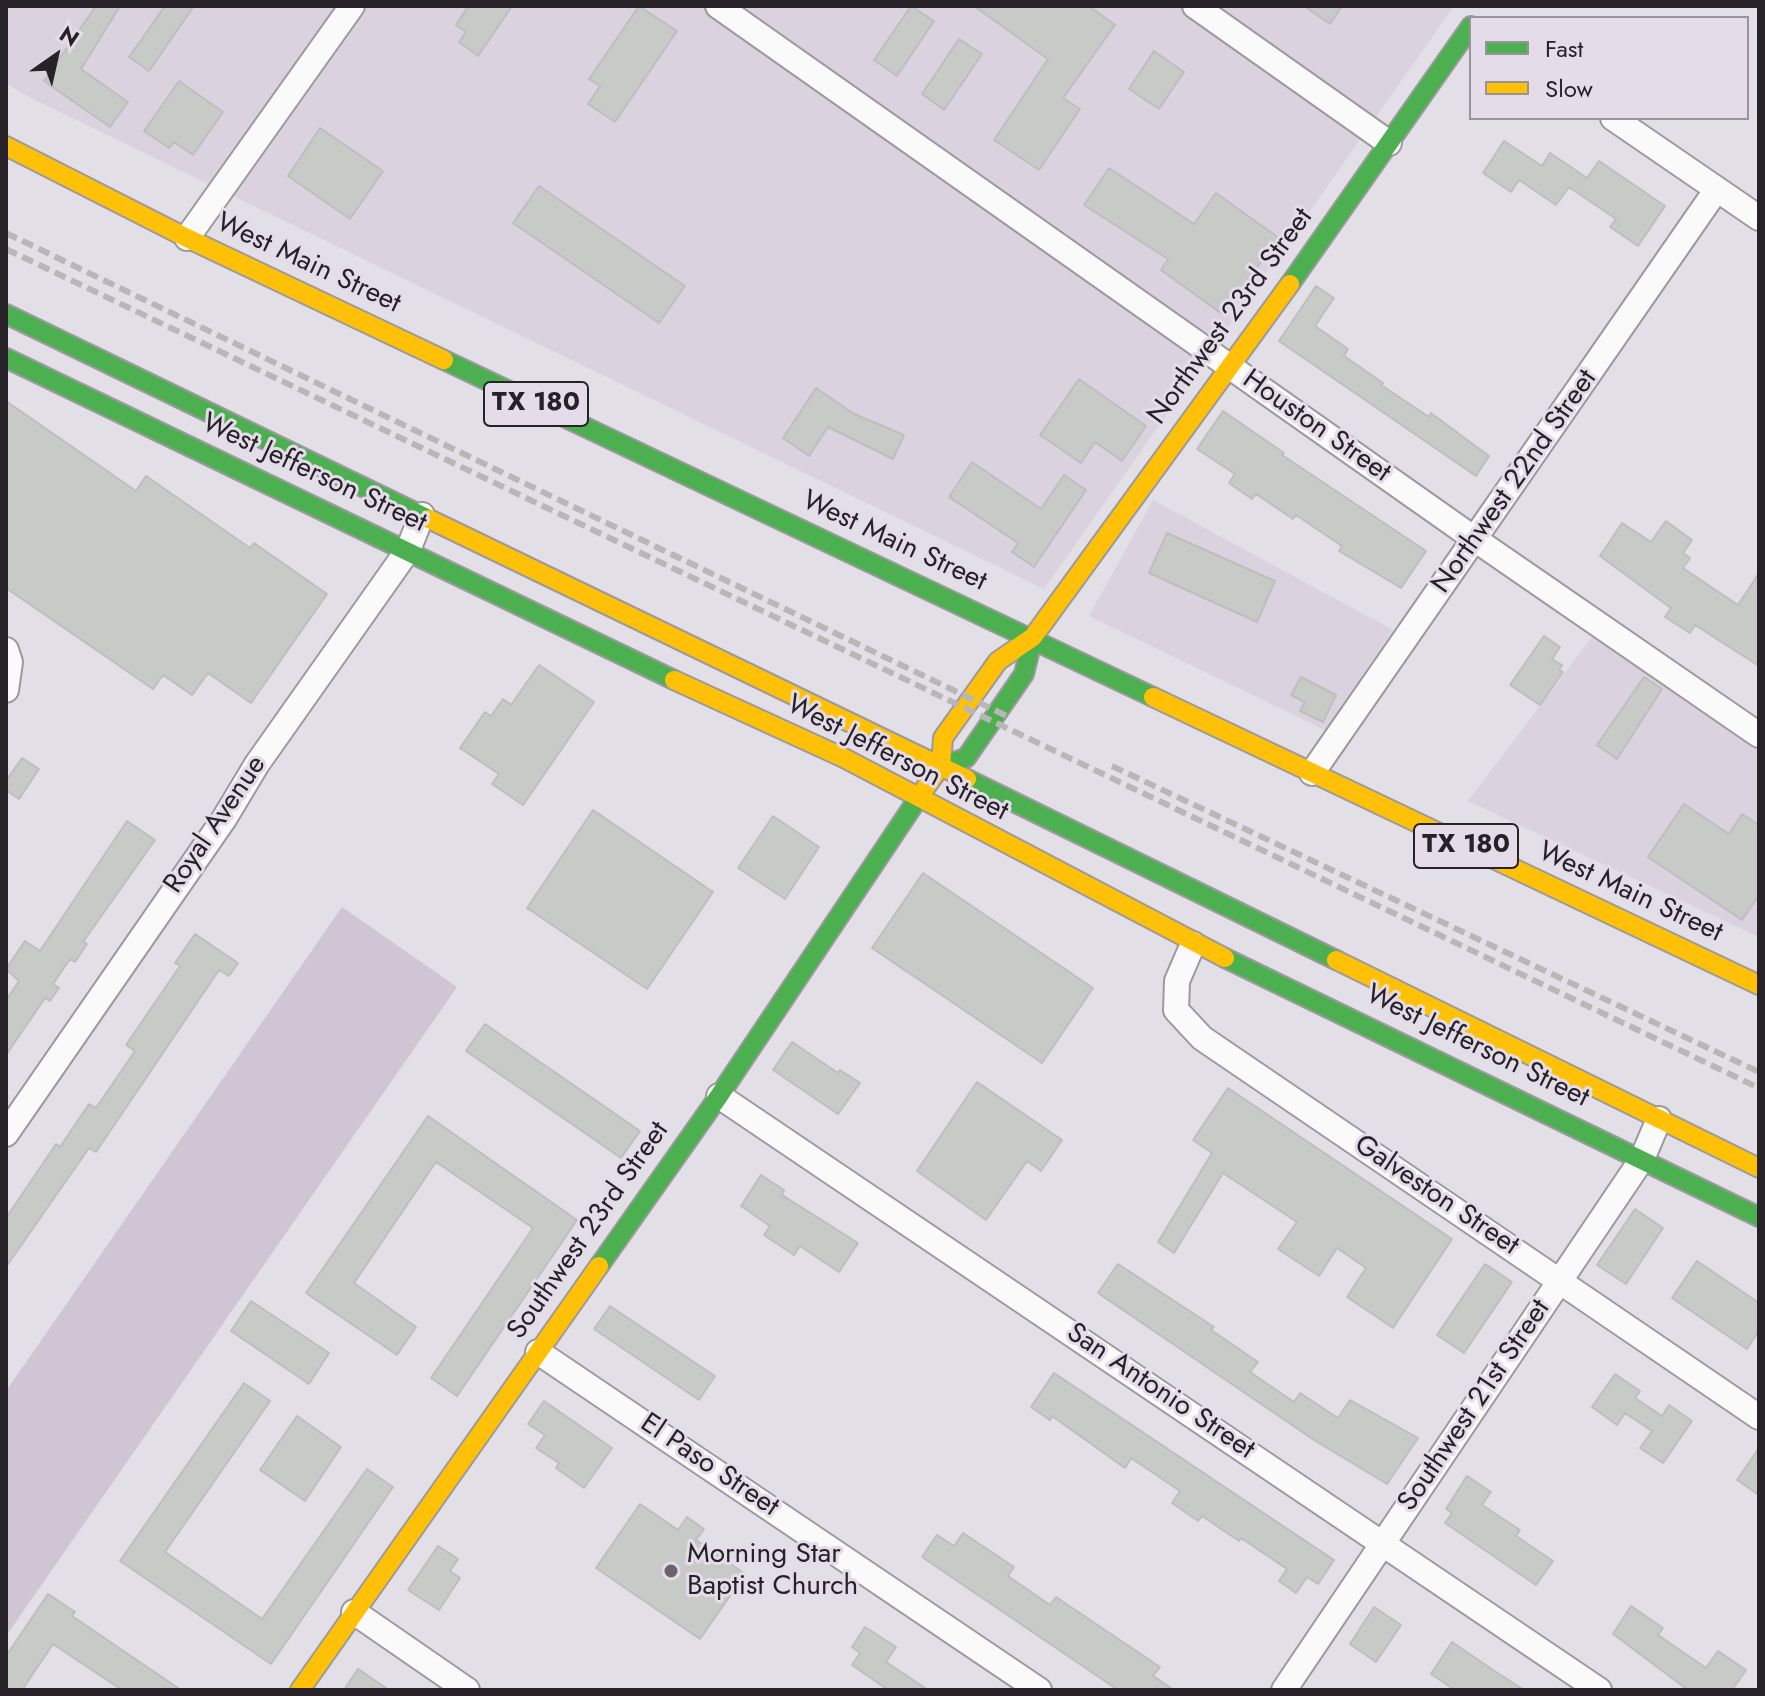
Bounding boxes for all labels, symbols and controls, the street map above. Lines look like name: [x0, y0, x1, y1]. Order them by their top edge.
north arrow: [16, 16, 96, 96]
legend: [1469, 16, 1749, 120]
text: N: [53, 18, 86, 54]
text: Fast: [1545, 31, 1583, 66]
text: Slow: [1545, 71, 1593, 106]
street label: Northwest 23rd Street: [1141, 202, 1321, 432]
street label: West Main Street: [210, 207, 406, 321]
street label: Houston Street: [1235, 364, 1397, 490]
street label: Northwest 22nd Street: [1425, 364, 1605, 600]
road number: TX 180: [484, 382, 588, 426]
street label: West Jefferson Street: [196, 407, 432, 541]
street label: West Main Street: [796, 485, 992, 599]
street label: West Jefferson Street: [781, 689, 1013, 829]
street label: Royal Avenue: [158, 750, 274, 900]
road number: TX 180: [1414, 824, 1518, 868]
street label: West Main Street: [1532, 836, 1728, 950]
street label: West Jefferson Street: [1360, 978, 1594, 1116]
street label: Southwest 23rd Street: [501, 1116, 677, 1346]
street label: Galveston Street: [1347, 1129, 1525, 1263]
street label: Southwest 21st Street: [1392, 1294, 1558, 1518]
street label: San Antonio Street: [1060, 1317, 1260, 1467]
street label: El Paso Street: [633, 1407, 785, 1525]
place label: Morning Star Baptist Church: [687, 1538, 858, 1604]
marker: Morning Star Baptist Church: [662, 1562, 680, 1580]

